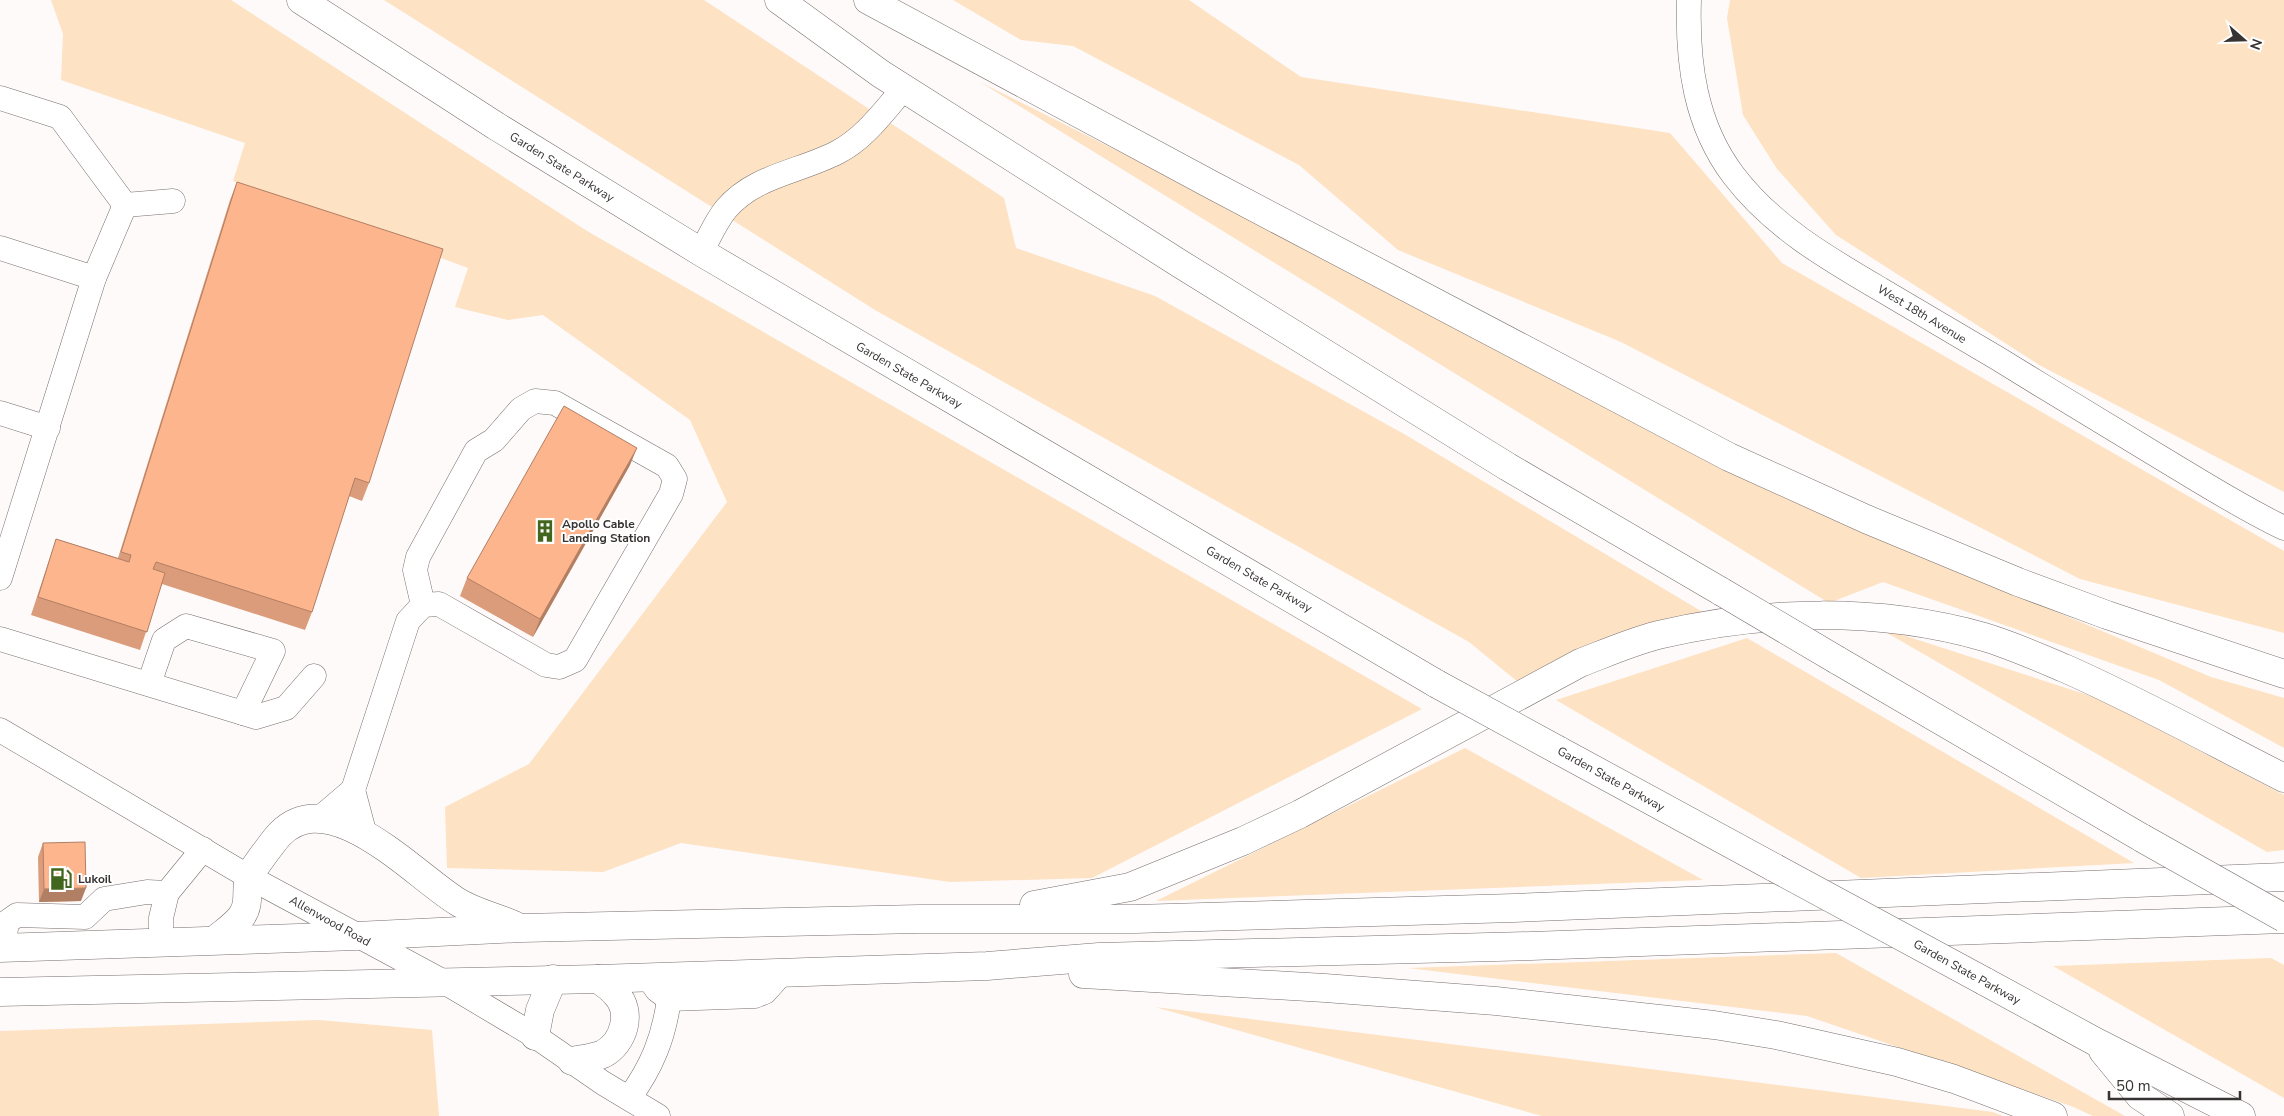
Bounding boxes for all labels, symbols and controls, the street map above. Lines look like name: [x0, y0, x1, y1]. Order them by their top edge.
north arrow: [2219, 15, 2269, 65]
text: N: [2245, 36, 2266, 52]
street label: Garden State Parkway: [507, 128, 618, 206]
street label: West 18th Avenue: [1874, 281, 1970, 347]
street label: Garden State Parkway: [853, 338, 966, 412]
place label: Apollo Cable Landing Station: [562, 516, 650, 546]
building icon: Apollo Cable Landing Station: [532, 518, 558, 544]
street label: Garden State Parkway: [1203, 542, 1316, 616]
street label: Garden State Parkway: [1555, 743, 1668, 816]
fuel station icon: Lukoil: [48, 866, 74, 892]
place label: Lukoil: [78, 871, 112, 887]
street label: Allenwood Road: [287, 892, 373, 950]
street label: Garden State Parkway: [1911, 936, 2024, 1009]
scale bar: [2109, 1068, 2240, 1100]
text: 50 m: [2116, 1076, 2151, 1096]

